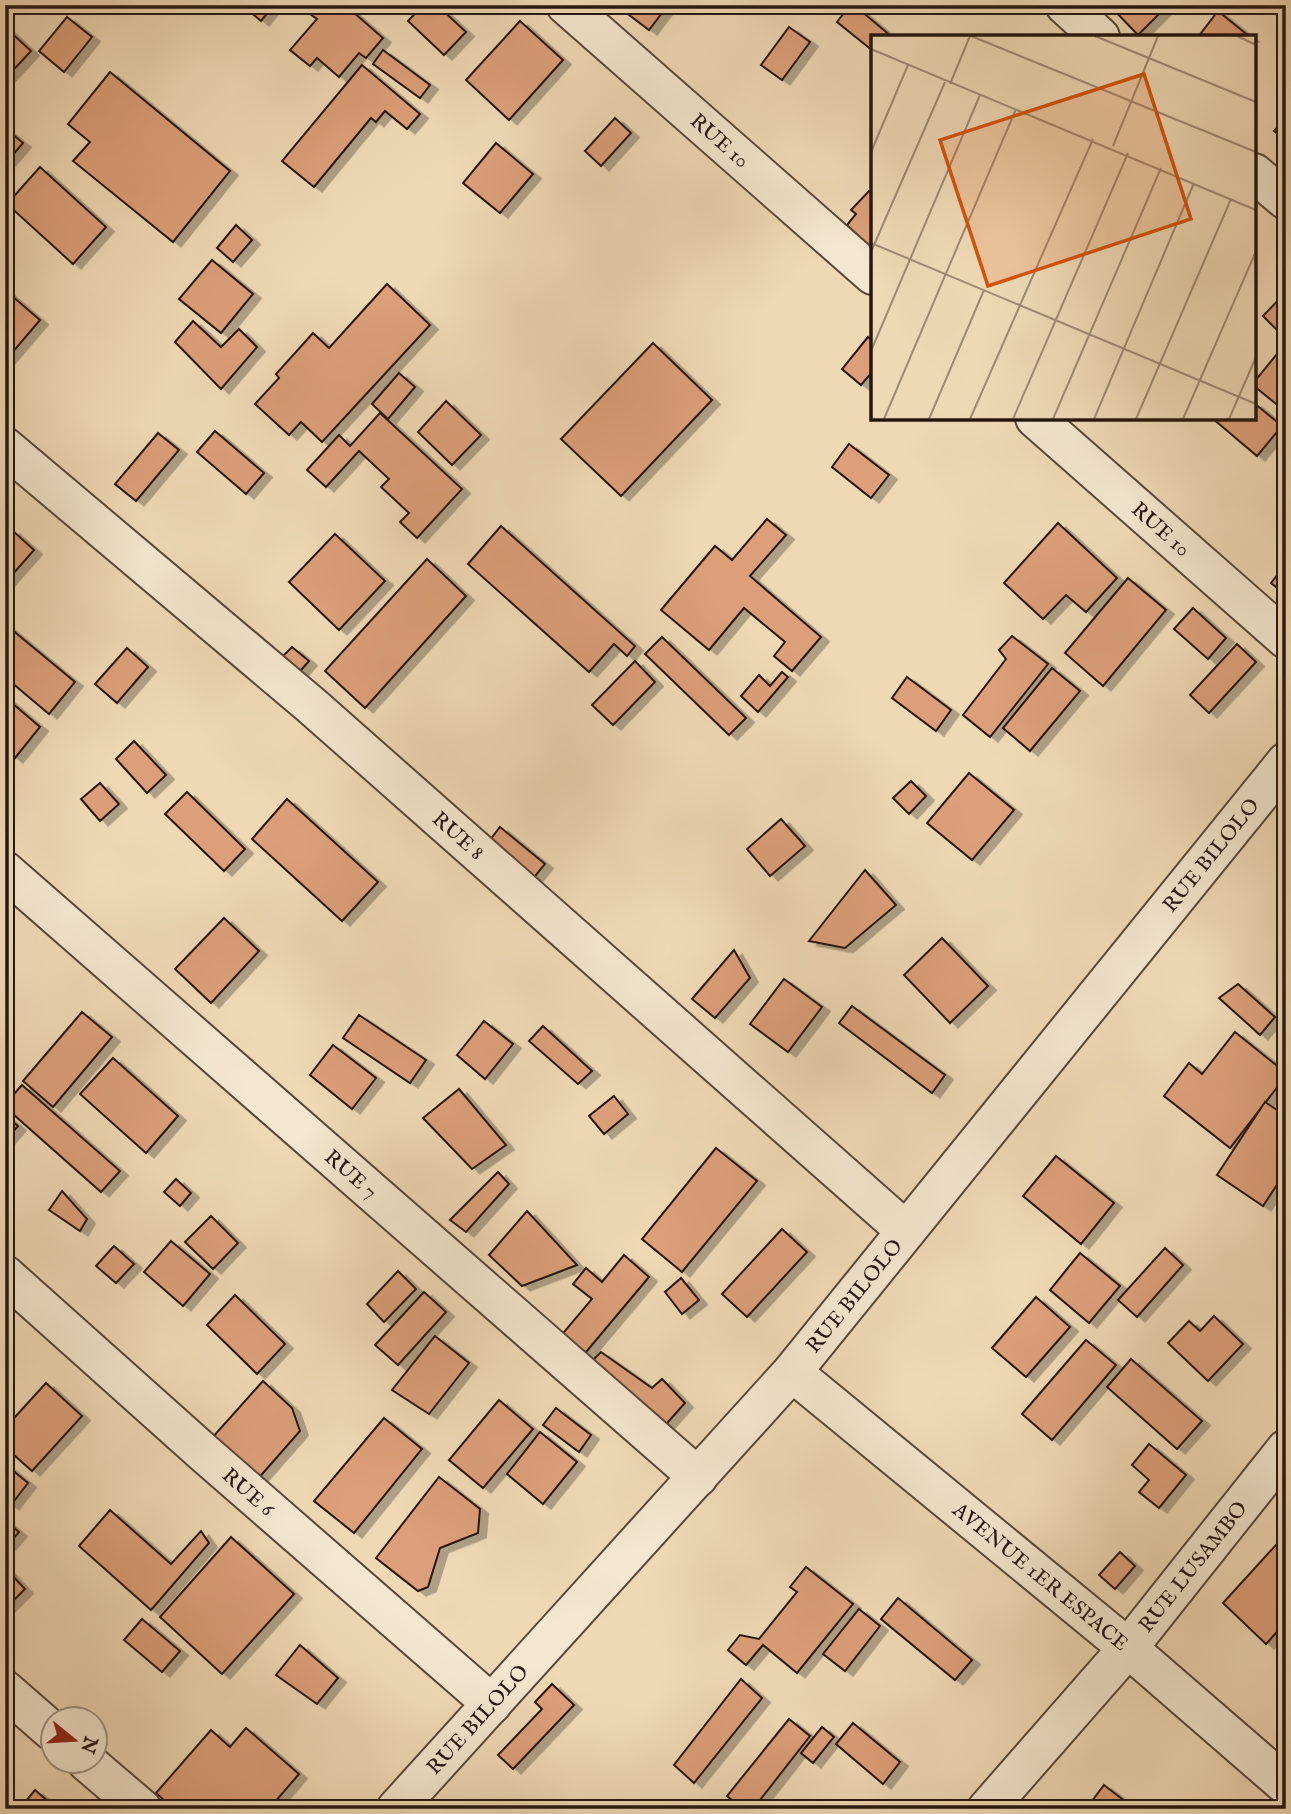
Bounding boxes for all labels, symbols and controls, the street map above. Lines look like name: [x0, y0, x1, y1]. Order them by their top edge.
inset map: [871, 35, 1256, 420]
street label: RUE 10: [684, 108, 754, 175]
street label: RUE 10: [1125, 497, 1195, 563]
street label: RUE BILOLO: [1157, 793, 1266, 919]
street label: RUE 8: [426, 806, 489, 867]
street label: RUE 7: [318, 1144, 382, 1205]
street label: RUE BILOLO: [801, 1234, 909, 1359]
street label: RUE 6: [216, 1463, 280, 1524]
street label: RUE LUSAMBO: [1133, 1496, 1254, 1639]
street label: AVENUE 1ER ESPACE: [946, 1497, 1133, 1658]
street label: RUE BILOLO: [422, 1660, 535, 1781]
north arrow: [38, 1706, 108, 1776]
text: N: [74, 1732, 103, 1757]

